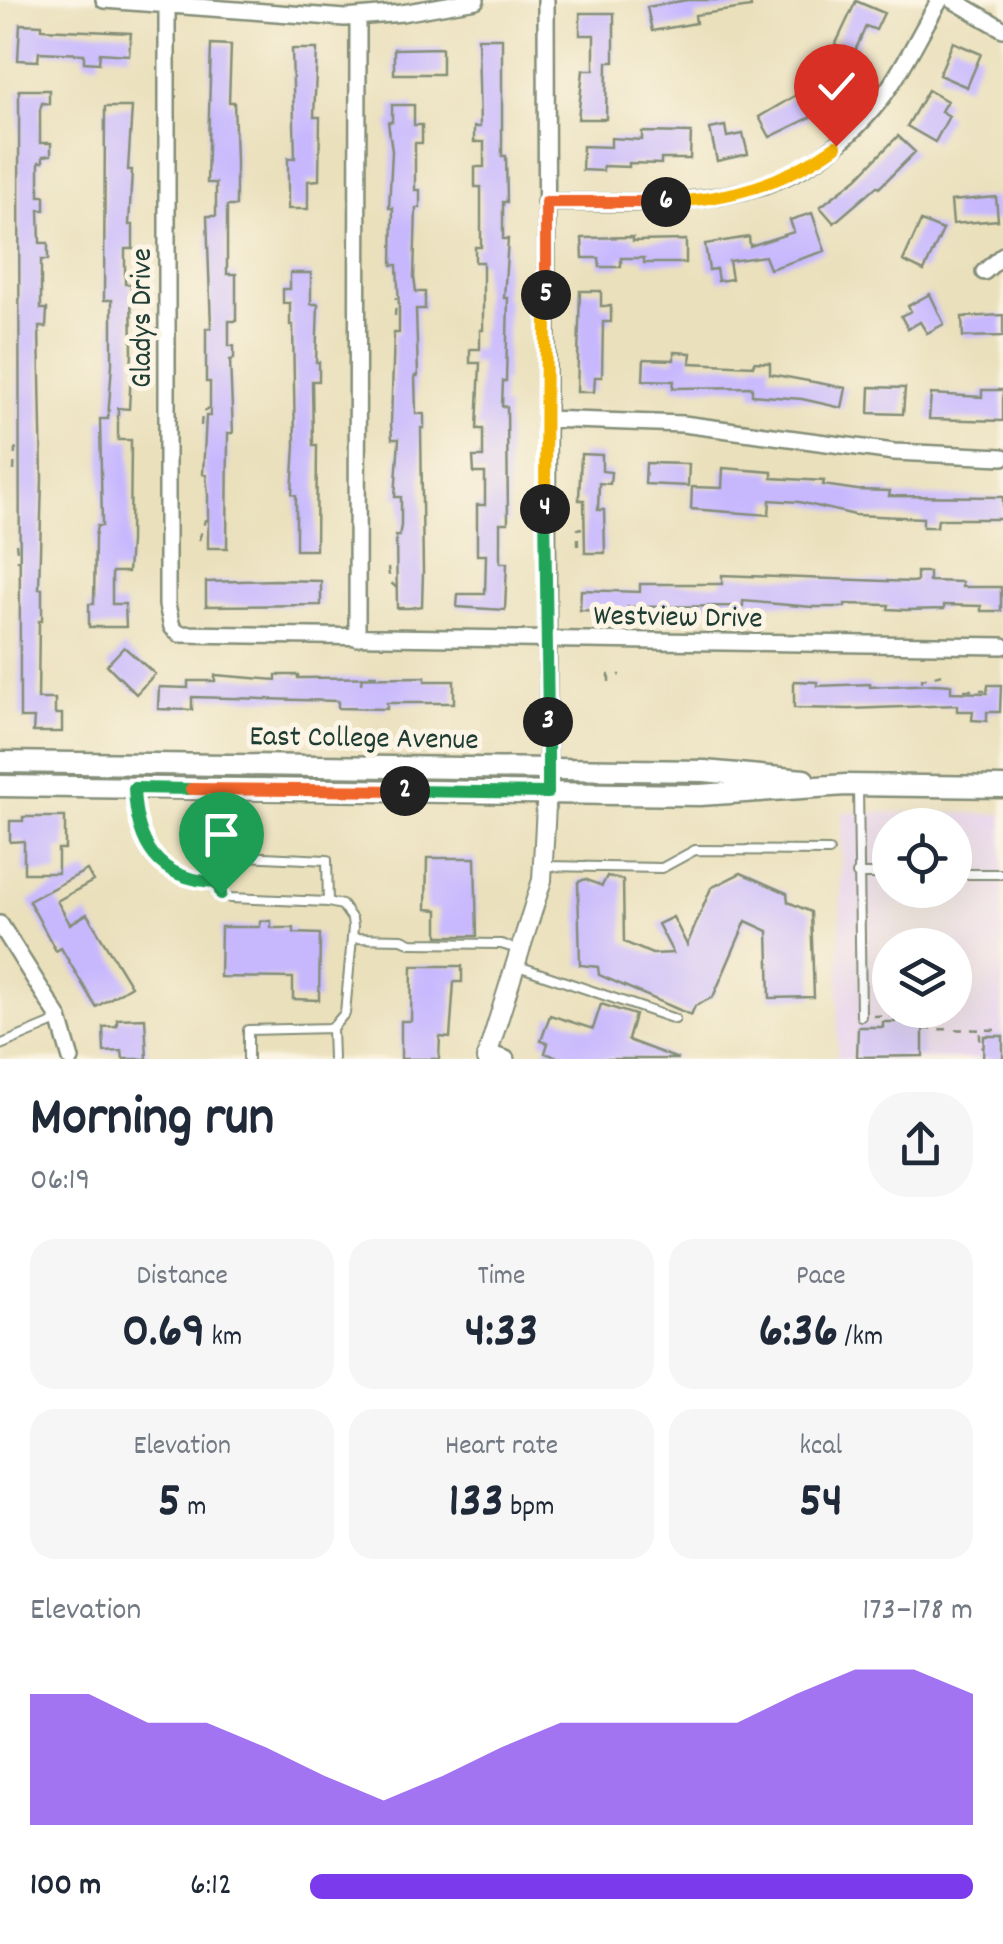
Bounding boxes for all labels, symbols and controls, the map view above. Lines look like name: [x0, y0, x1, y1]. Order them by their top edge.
pin: [794, 44, 879, 147]
icon: check: [809, 59, 864, 114]
pin: 6: [641, 177, 691, 227]
text: 6: [659, 182, 673, 222]
street label: Gladys Drive: [123, 248, 166, 388]
pin: 5: [521, 270, 571, 320]
text: 5: [540, 275, 552, 315]
pin: 4: [520, 484, 570, 534]
text: 4: [539, 489, 551, 529]
street label: Westview Drive: [593, 597, 763, 642]
pin: 3: [523, 697, 573, 747]
text: 3: [542, 702, 554, 742]
street label: East College Avenue: [249, 717, 479, 764]
pin: 2: [380, 766, 430, 816]
text: 2: [399, 771, 411, 811]
pin: [179, 792, 264, 895]
icon: arrive: [194, 807, 249, 862]
map controls: [872, 808, 972, 1028]
button: locate: [872, 808, 972, 908]
button: layers: [872, 928, 972, 1028]
text: Morning run: [30, 1082, 274, 1161]
button: share: [868, 1092, 973, 1197]
text: 06:19: [30, 1159, 90, 1205]
text: Distance: [136, 1258, 228, 1298]
text: Time: [478, 1258, 525, 1298]
text: Pace: [796, 1258, 846, 1298]
text: 0.69: [122, 1298, 205, 1370]
text: 4:33: [465, 1298, 538, 1370]
text: 6:36: [759, 1298, 838, 1370]
text: km: [205, 1319, 242, 1359]
text: /km: [838, 1319, 883, 1359]
text: Elevation: [133, 1428, 231, 1468]
text: Heart rate: [445, 1428, 558, 1468]
text: kcal: [800, 1428, 842, 1468]
text: 5: [158, 1468, 181, 1540]
text: 133: [448, 1468, 504, 1540]
text: 54: [799, 1468, 843, 1540]
text: m: [181, 1489, 207, 1529]
text: bpm: [504, 1489, 555, 1529]
text: Elevation: [30, 1589, 141, 1635]
text: 173–178 m: [862, 1589, 973, 1635]
text: 100 m: [30, 1864, 101, 1910]
text: 6:12: [190, 1864, 232, 1910]

